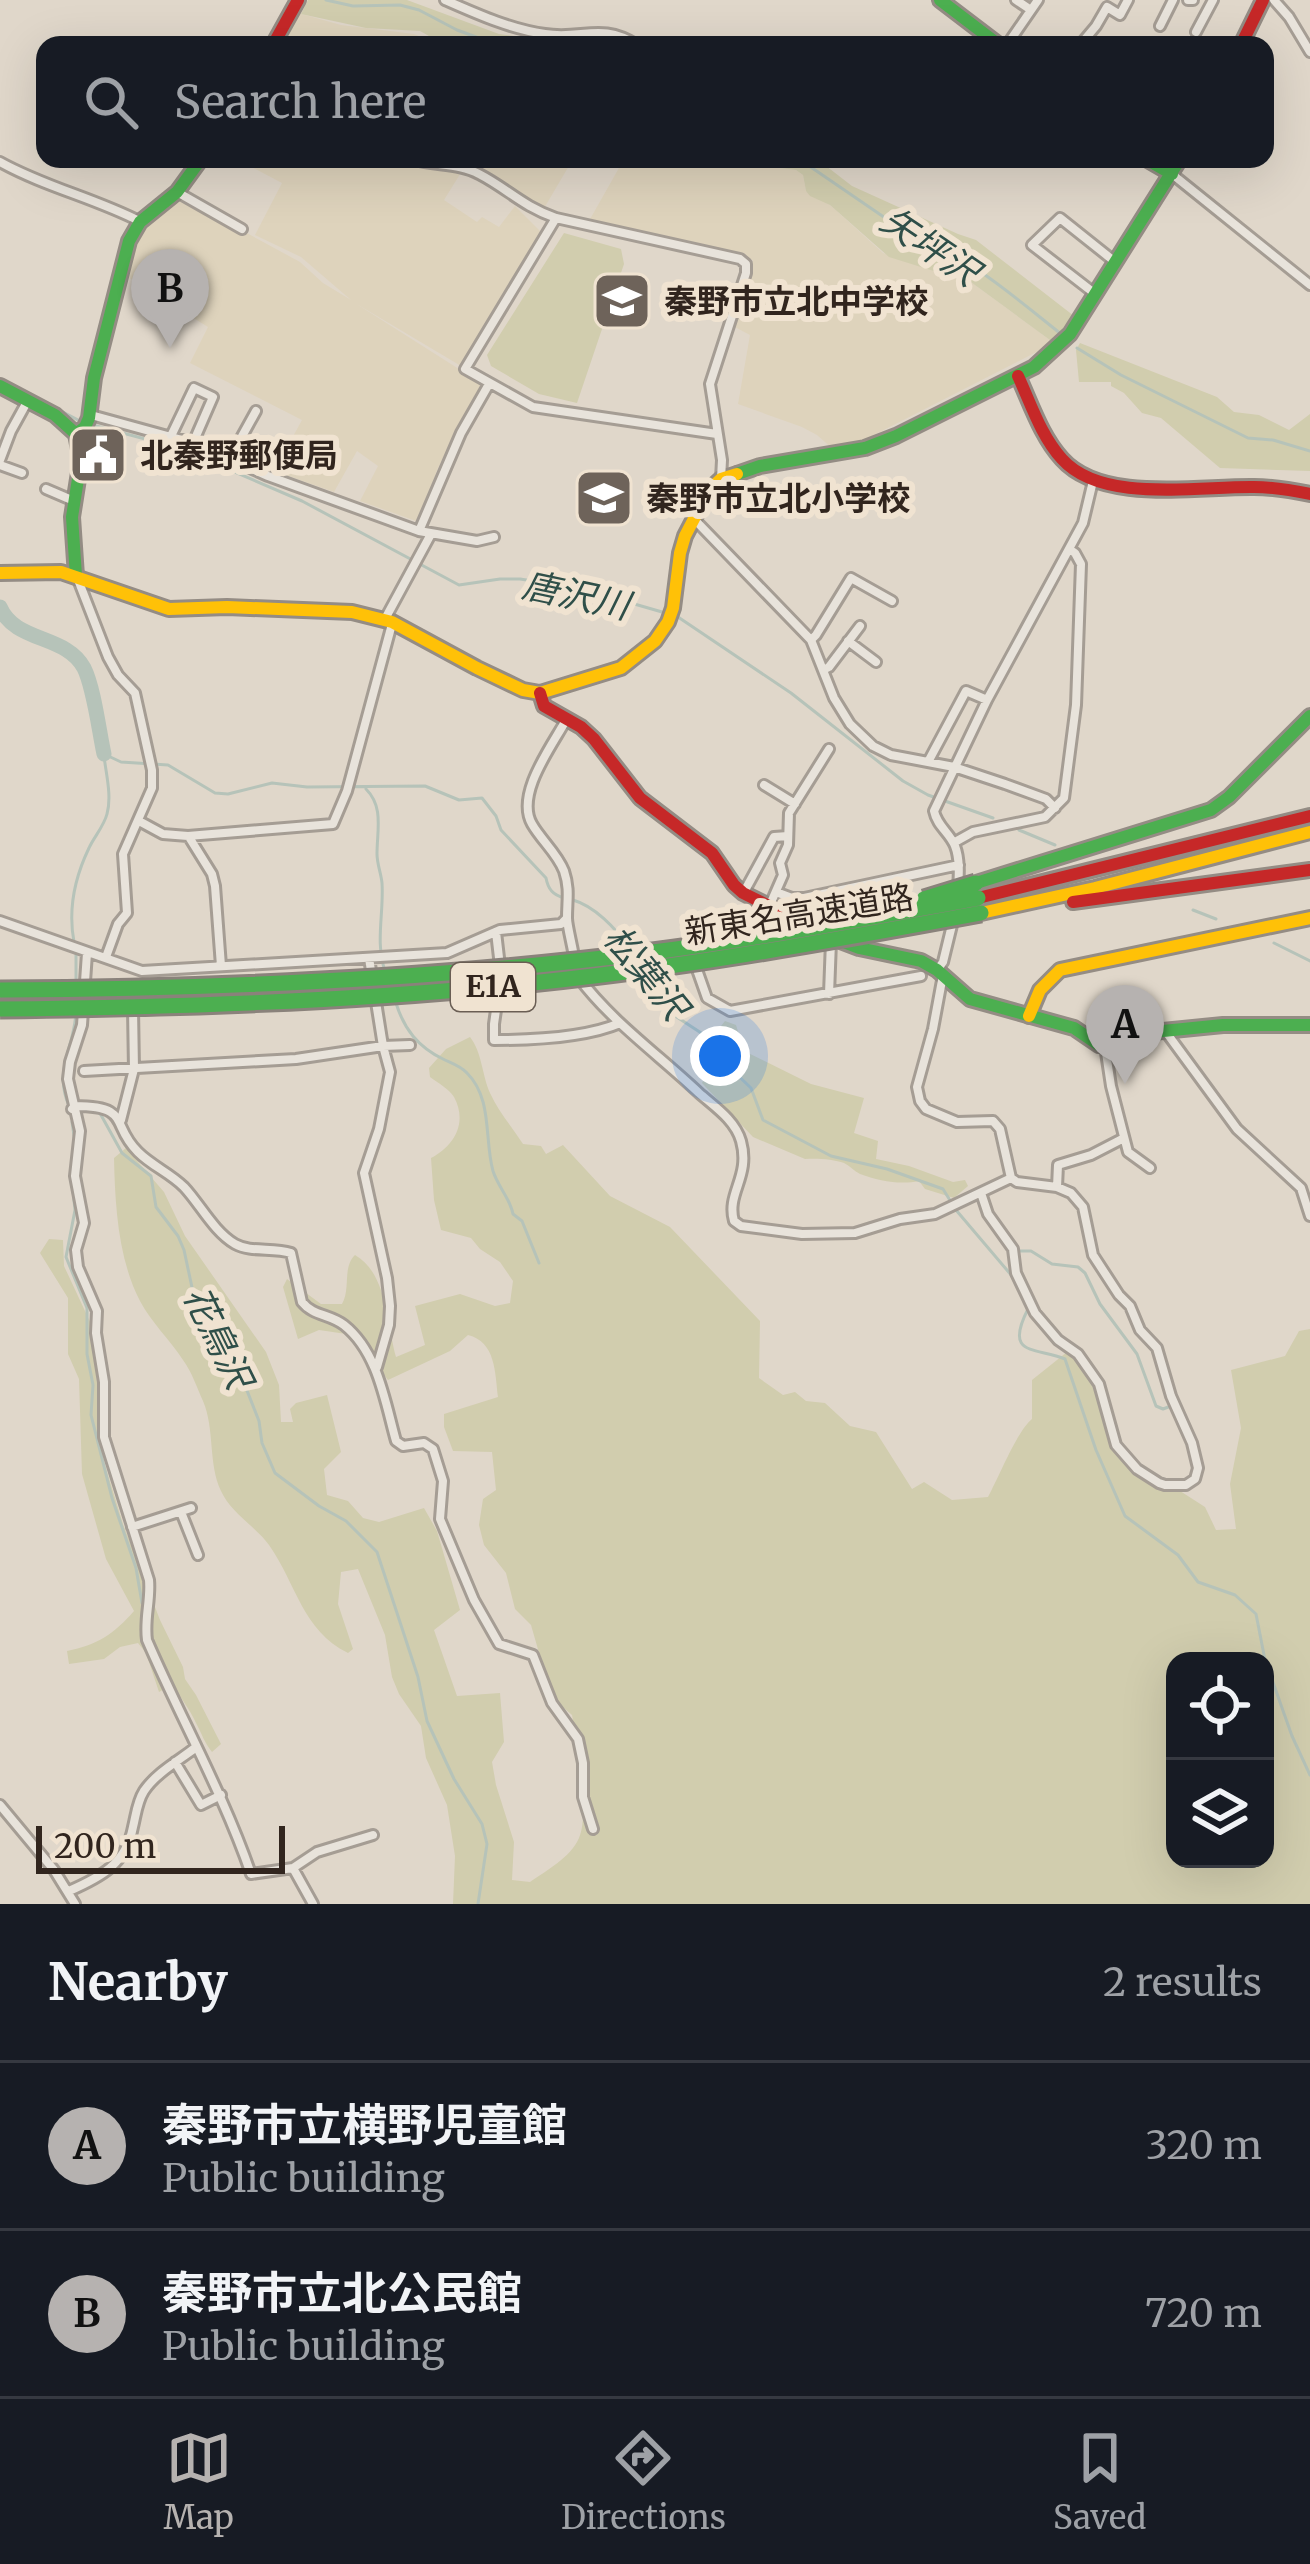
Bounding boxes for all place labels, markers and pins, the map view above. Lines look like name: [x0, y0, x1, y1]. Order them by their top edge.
pin: B: [131, 249, 209, 348]
school or university icon: 秦野市立北中学校: [591, 270, 653, 332]
place label: 秦野市立北中学校: [664, 281, 928, 322]
public building icon: 北秦野郵便局: [67, 424, 129, 486]
place label: 北秦野郵便局: [140, 435, 338, 476]
school or university icon: 秦野市立北小学校: [573, 467, 635, 529]
place label: 秦野市立北小学校: [646, 478, 910, 519]
pin: A: [1086, 985, 1164, 1084]

